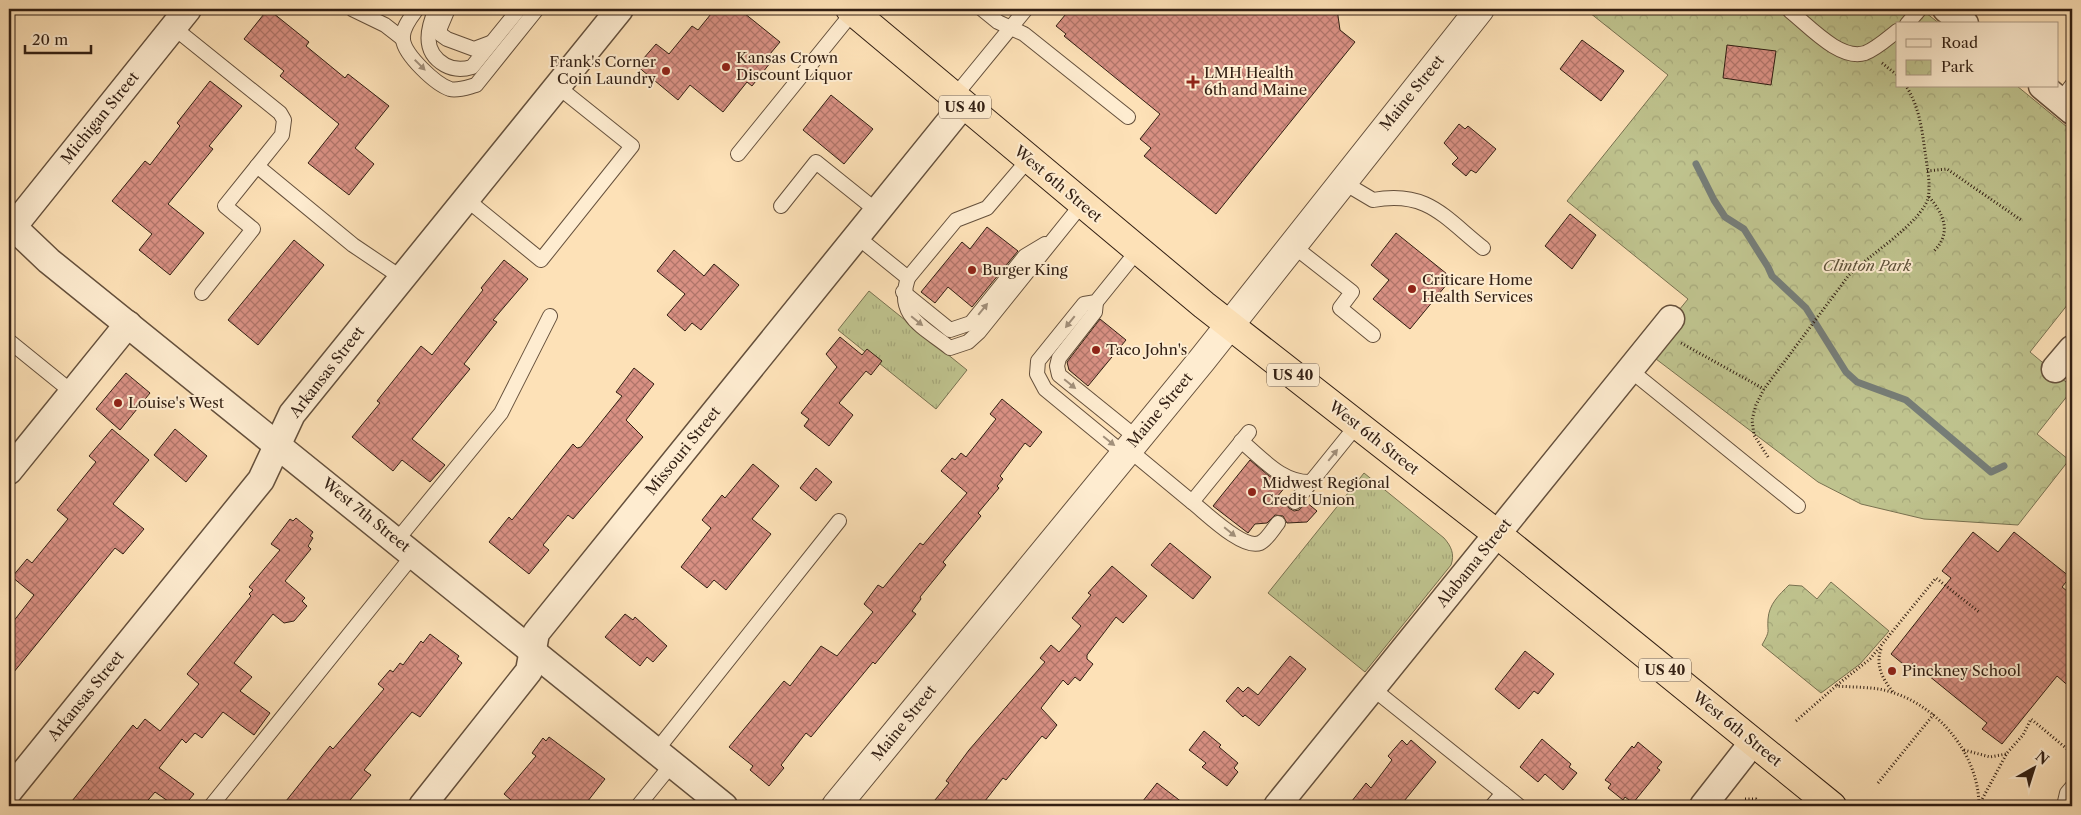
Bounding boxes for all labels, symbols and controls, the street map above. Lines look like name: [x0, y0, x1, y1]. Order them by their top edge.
scale bar: [25, 22, 91, 54]
legend: [1896, 22, 2058, 88]
text: 20 m: [32, 30, 68, 49]
text: Road: [1941, 33, 1978, 52]
place label: Kansas Crown Discount Liquor: [736, 48, 853, 84]
street label: Maine Street: [1375, 50, 1448, 134]
place label: Frank's Corner Coin Laundry: [549, 52, 657, 88]
text: Park: [1941, 57, 1975, 76]
one-way arrow: [414, 59, 426, 71]
marker: Kansas Crown Discount Liquor: [720, 61, 732, 73]
place label: LMH Health 6th and Maine: [1204, 63, 1307, 99]
marker: Frank's Corner Coin Laundry: [660, 65, 672, 77]
street label: Michigan Street: [57, 67, 143, 168]
marker: LMH Health 6th and Maine: [1186, 75, 1200, 89]
road number: US 40: [939, 95, 991, 118]
street label: West 6th Street: [1010, 141, 1107, 226]
park label: Clinton Park: [1823, 256, 1911, 275]
place label: Burger King: [982, 260, 1068, 279]
marker: Burger King: [966, 264, 978, 276]
place label: Criticare Home Health Services: [1422, 270, 1533, 306]
marker: Criticare Home Health Services: [1406, 283, 1418, 295]
one-way arrow: [977, 303, 988, 316]
one-way arrow: [1064, 315, 1075, 328]
one-way arrow: [910, 316, 923, 327]
street label: Arkansas Street: [284, 322, 369, 422]
place label: Taco John's: [1106, 340, 1187, 359]
marker: Taco John's: [1090, 344, 1102, 356]
road number: US 40: [1267, 364, 1319, 386]
street label: Maine Street: [1123, 368, 1197, 451]
one-way arrow: [1063, 379, 1076, 390]
place label: Louise's West: [128, 393, 225, 412]
street label: West 6th Street: [1325, 396, 1424, 479]
marker: Louise's West: [112, 397, 124, 409]
street label: Missouri Street: [641, 402, 725, 499]
one-way arrow: [1102, 436, 1115, 447]
one-way arrow: [1327, 449, 1338, 462]
street label: West 7th Street: [318, 473, 415, 556]
place label: Midwest Regional Credit Union: [1262, 473, 1390, 509]
marker: Midwest Regional Credit Union: [1246, 486, 1258, 498]
street label: Alabama Street: [1431, 514, 1516, 612]
one-way arrow: [1224, 527, 1237, 538]
street label: Arkansas Street: [43, 646, 128, 745]
road number: US 40: [1639, 658, 1691, 682]
place label: Pinckney School: [1902, 661, 2021, 680]
marker: Pinckney School: [1886, 665, 1898, 677]
street label: Maine Street: [867, 680, 940, 764]
street label: West 6th Street: [1688, 686, 1786, 771]
north arrow: [2008, 742, 2058, 792]
text: N: [2032, 747, 2053, 769]

